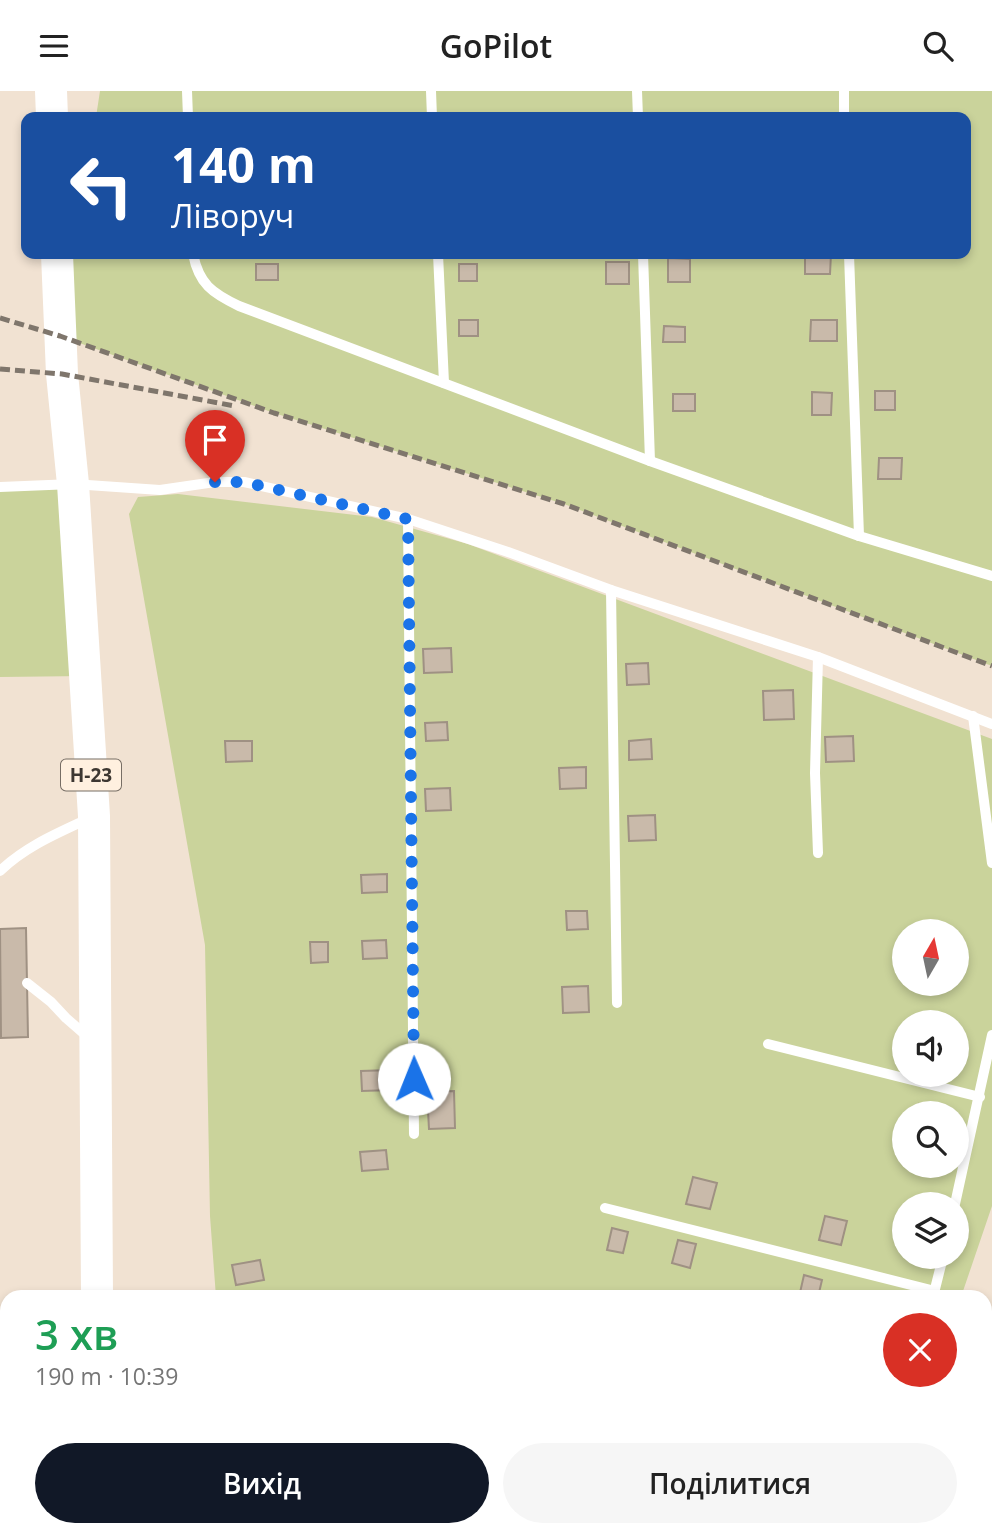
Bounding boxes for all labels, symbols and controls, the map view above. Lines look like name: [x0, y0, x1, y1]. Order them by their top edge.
text: GoPilot: [440, 24, 552, 67]
icon: menu: [35, 27, 73, 65]
icon: search: [919, 27, 957, 65]
text: 140 m: [171, 131, 316, 197]
icon: left: [56, 140, 147, 231]
text: Ліворуч: [171, 194, 294, 237]
pin: [185, 410, 245, 482]
icon: arrive: [196, 421, 234, 459]
road number: Н-23: [61, 759, 121, 790]
north arrow: [892, 919, 970, 996]
map controls: [892, 919, 969, 1269]
button: sound: [892, 1010, 969, 1087]
position arrow: [377, 1042, 451, 1116]
button: search: [892, 1101, 969, 1178]
button: layers: [892, 1192, 969, 1269]
text: 3 хв: [35, 1305, 118, 1362]
button: close: [883, 1313, 957, 1387]
text: 190 m · 10:39: [35, 1360, 178, 1392]
button: Вихід: [35, 1443, 489, 1523]
button: Поділитися: [503, 1443, 957, 1523]

